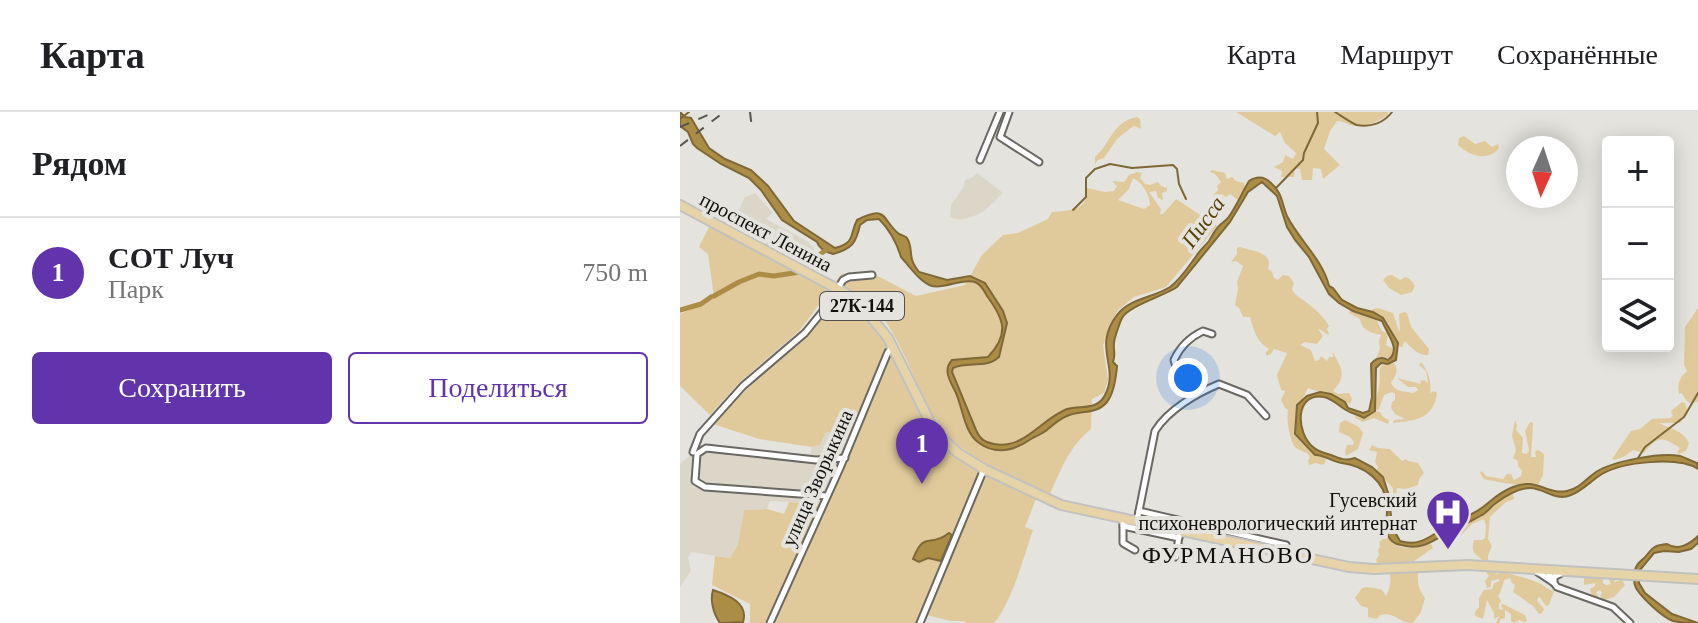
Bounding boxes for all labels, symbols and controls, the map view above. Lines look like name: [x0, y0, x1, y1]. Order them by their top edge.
text: Карта: [40, 34, 145, 76]
text: Карта: [1227, 39, 1296, 70]
text: Маршрут: [1340, 39, 1453, 70]
text: Сохранённые: [1497, 39, 1658, 70]
north arrow: [1506, 136, 1578, 208]
map controls: [1602, 136, 1674, 352]
button: +: [1602, 136, 1674, 208]
text: Рядом: [32, 145, 127, 182]
street label: проспект Ленина: [696, 188, 836, 277]
water label: Писса: [1176, 192, 1230, 253]
button: −: [1602, 208, 1674, 280]
text: СОТ Луч: [108, 241, 234, 274]
text: 1: [52, 258, 65, 287]
text: 750 m: [582, 258, 648, 287]
text: Парк: [108, 275, 164, 304]
button: layers: [1602, 280, 1674, 352]
road number: 27К-144: [820, 292, 904, 320]
button: Сохранить: [32, 352, 332, 424]
button: Поделиться: [348, 352, 648, 424]
your location: [1168, 358, 1208, 398]
street label: улица Зворыкина: [777, 406, 858, 550]
pin: 1: [896, 418, 948, 484]
hospital icon: Гусевский психоневрологический интернат: [1424, 488, 1472, 551]
place label: Гусевский психоневрологический интернат: [1139, 489, 1417, 535]
district label: ФУРМАНОВО: [1142, 542, 1314, 568]

